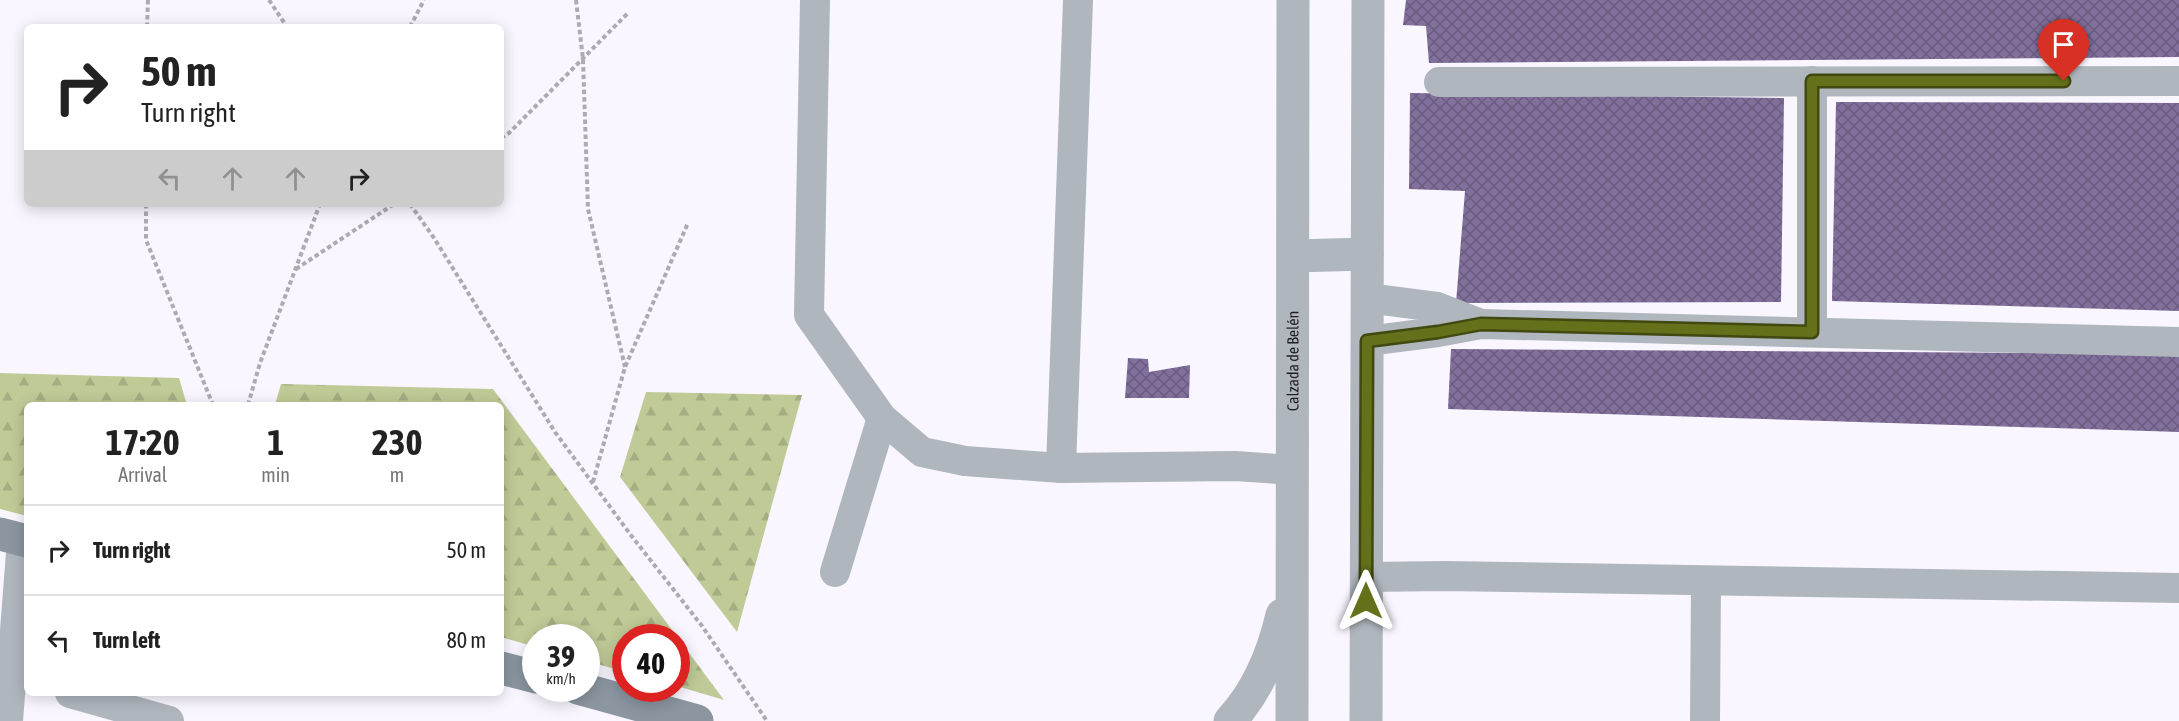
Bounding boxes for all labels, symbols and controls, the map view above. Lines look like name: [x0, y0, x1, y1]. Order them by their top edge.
pin: [2038, 19, 2089, 81]
icon: arrive: [2047, 28, 2080, 61]
text: 50 m: [141, 47, 216, 95]
icon: right: [42, 48, 120, 126]
text: Turn right: [141, 97, 236, 128]
icon: left: [153, 162, 186, 195]
icon: ahead: [216, 162, 249, 195]
icon: ahead: [279, 162, 312, 195]
icon: right: [342, 162, 375, 195]
street label: Calzada de Belén: [1283, 311, 1302, 411]
text: 17:20: [106, 421, 180, 463]
text: 1: [267, 421, 284, 463]
text: 230: [372, 421, 422, 463]
text: Arrival: [118, 463, 167, 486]
text: min: [261, 463, 290, 486]
text: m: [390, 463, 404, 486]
icon: right: [42, 534, 75, 567]
text: Turn right: [93, 537, 170, 563]
text: 50 m: [446, 537, 486, 563]
position arrow: [1334, 569, 1398, 633]
icon: left: [42, 624, 75, 657]
speed limit sign: 40: [612, 624, 690, 702]
text: Turn left: [93, 627, 160, 653]
text: 80 m: [446, 627, 486, 653]
text: 39: [547, 639, 575, 673]
text: km/h: [546, 670, 576, 687]

